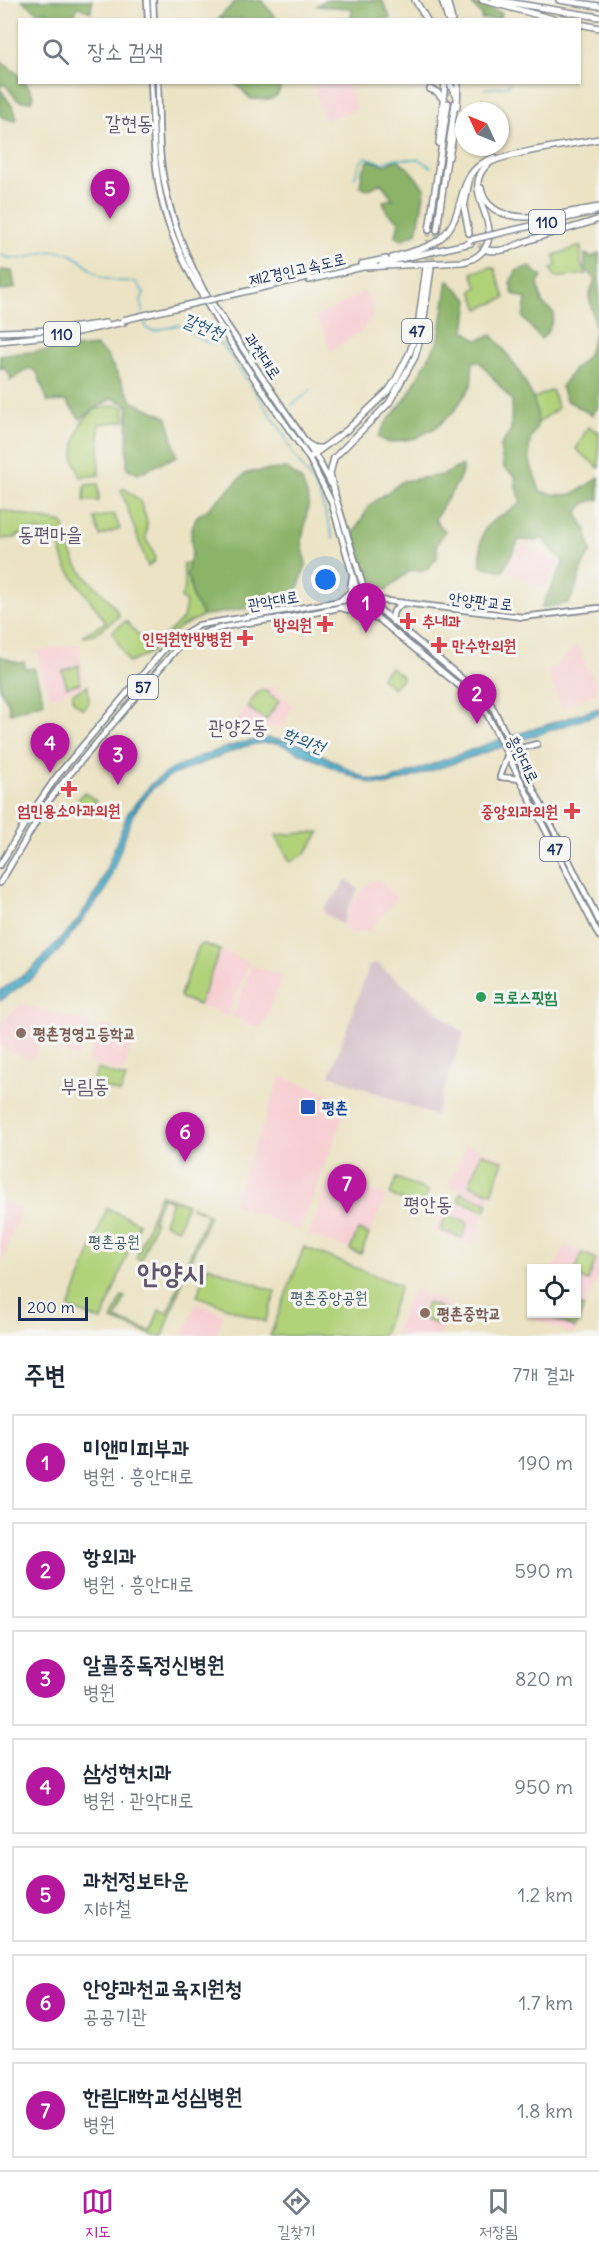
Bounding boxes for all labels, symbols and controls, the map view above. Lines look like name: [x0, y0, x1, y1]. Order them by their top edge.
search box: [18, 18, 581, 84]
icon: search: [39, 35, 72, 68]
text: 장소 검색: [87, 37, 163, 65]
north arrow: [455, 102, 509, 156]
district label: 갈현동: [105, 110, 153, 135]
pin: 5: [90, 170, 130, 219]
road number: 110: [529, 210, 565, 234]
street label: 제2경인고속도로: [247, 248, 347, 290]
water label: 갈현천: [179, 307, 229, 345]
road number: 47: [402, 319, 432, 343]
road number: 110: [44, 322, 80, 346]
street label: 과천대로: [240, 329, 286, 383]
district label: 동편마을: [18, 521, 82, 546]
your location: [311, 565, 340, 594]
pin: 1: [346, 584, 386, 633]
street label: 관악대로: [246, 586, 300, 614]
street label: 안양판교로: [448, 588, 514, 614]
place label: 추내과: [422, 611, 461, 631]
marker: 추내과: [399, 612, 417, 630]
place label: 방의원: [273, 614, 312, 634]
marker: 방의원: [316, 615, 334, 633]
place label: 인덕원한방병원: [142, 628, 232, 648]
marker: 인덕원한방병원: [236, 629, 254, 647]
place label: 만수한의원: [452, 635, 517, 655]
marker: 만수한의원: [430, 636, 448, 654]
pin: 2: [458, 674, 496, 724]
road number: 57: [128, 675, 158, 699]
district label: 관양2동: [208, 714, 268, 739]
water label: 학의천: [280, 721, 330, 759]
pin: 4: [31, 724, 70, 773]
street label: 흥안대로: [502, 732, 544, 786]
pin: 3: [98, 736, 138, 785]
marker: 엄민용소아과의원: [60, 780, 78, 798]
place label: 엄민용소아과의원: [18, 800, 121, 820]
place label: 중앙외과의원: [481, 801, 558, 821]
marker: 중앙외과의원: [563, 802, 581, 820]
road number: 47: [540, 837, 570, 861]
place label: 크로스핏힘: [493, 987, 558, 1007]
marker: 크로스핏힘: [474, 990, 488, 1004]
place label: 평촌경영고등학교: [33, 1023, 136, 1043]
marker: 평촌경영고등학교: [14, 1026, 28, 1040]
district label: 부림동: [61, 1073, 109, 1098]
place label: 평촌: [322, 1097, 348, 1117]
marker: 평촌: [299, 1098, 317, 1116]
pin: 6: [166, 1112, 204, 1162]
pin: 7: [328, 1164, 366, 1214]
district label: 평안동: [404, 1191, 452, 1216]
park label: 평촌공원: [88, 1231, 140, 1251]
district label: 안양시: [137, 1255, 205, 1291]
map controls: [527, 1264, 581, 1318]
button: locate: [527, 1264, 581, 1318]
park label: 평촌중앙공원: [290, 1287, 368, 1307]
scale bar: [18, 1294, 88, 1322]
text: 200 m: [27, 1297, 75, 1317]
place label: 평촌중학교: [437, 1303, 501, 1323]
marker: 평촌중학교: [418, 1306, 432, 1320]
text: 주변: [24, 1358, 66, 1391]
text: 7개 결과: [512, 1362, 575, 1387]
text: 미앤미피부과: [83, 1434, 189, 1462]
text: 1: [42, 1450, 49, 1475]
text: 190 m: [518, 1450, 573, 1475]
text: 병원 · 흥안대로: [83, 1463, 194, 1488]
text: 항외과: [83, 1542, 136, 1570]
text: 2: [40, 1558, 51, 1583]
text: 590 m: [515, 1558, 573, 1583]
text: 병원 · 흥안대로: [83, 1571, 194, 1596]
text: 알콜중독정신병원: [83, 1650, 225, 1678]
text: 3: [40, 1666, 51, 1691]
text: 820 m: [515, 1666, 573, 1691]
text: 병원: [83, 1679, 115, 1704]
text: 삼성현치과: [83, 1758, 172, 1786]
text: 4: [40, 1774, 51, 1799]
text: 950 m: [515, 1774, 573, 1799]
text: 병원 · 관악대로: [83, 1787, 194, 1812]
text: 과천정보타운: [83, 1866, 189, 1894]
text: 5: [40, 1882, 51, 1907]
text: 1.2 km: [517, 1882, 573, 1907]
text: 지하철: [83, 1895, 131, 1920]
text: 안양과천교육지원청: [83, 1974, 242, 2002]
text: 6: [40, 1990, 51, 2015]
text: 1.7 km: [519, 1990, 573, 2015]
text: 공공기관: [83, 2003, 147, 2028]
text: 한림대학교성심병원: [83, 2082, 242, 2110]
text: 7: [41, 2098, 50, 2123]
text: 1.8 km: [517, 2098, 573, 2123]
text: 병원: [83, 2111, 115, 2136]
tab: 지도: [81, 2185, 114, 2242]
tab: 길찾기: [277, 2185, 316, 2242]
tab: 저장됨: [479, 2185, 518, 2242]

